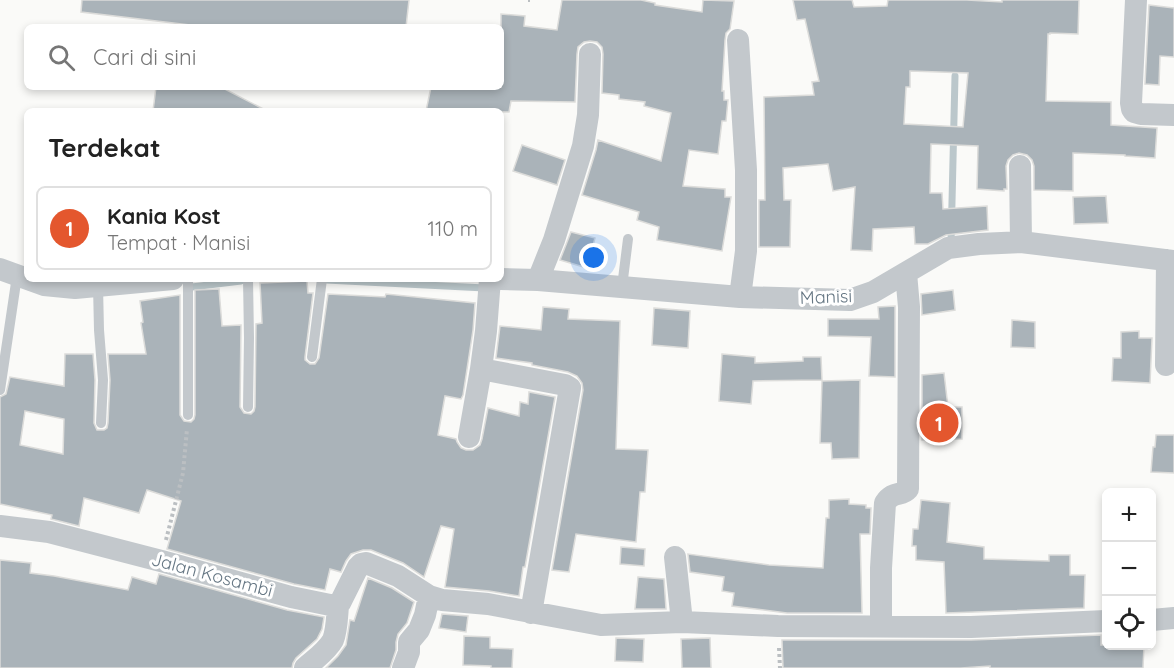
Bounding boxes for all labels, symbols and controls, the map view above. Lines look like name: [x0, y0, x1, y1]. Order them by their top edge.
search box: [24, 24, 504, 90]
icon: search: [45, 41, 78, 74]
text: Cari di sini: [93, 43, 196, 71]
text: Terdekat: [48, 131, 161, 164]
text: Kania Kost: [107, 202, 221, 230]
text: 1: [66, 216, 73, 241]
text: 110 m: [428, 216, 478, 241]
text: Tempat · Manisi: [107, 230, 250, 255]
your location: [579, 243, 608, 272]
street label: Manisi: [799, 284, 853, 309]
pin: 1: [920, 400, 958, 446]
map controls: [1102, 488, 1156, 650]
button: +: [1102, 488, 1156, 542]
button: −: [1102, 542, 1156, 596]
street label: Jalan Kosambi: [149, 547, 275, 602]
button: locate: [1102, 596, 1156, 650]

